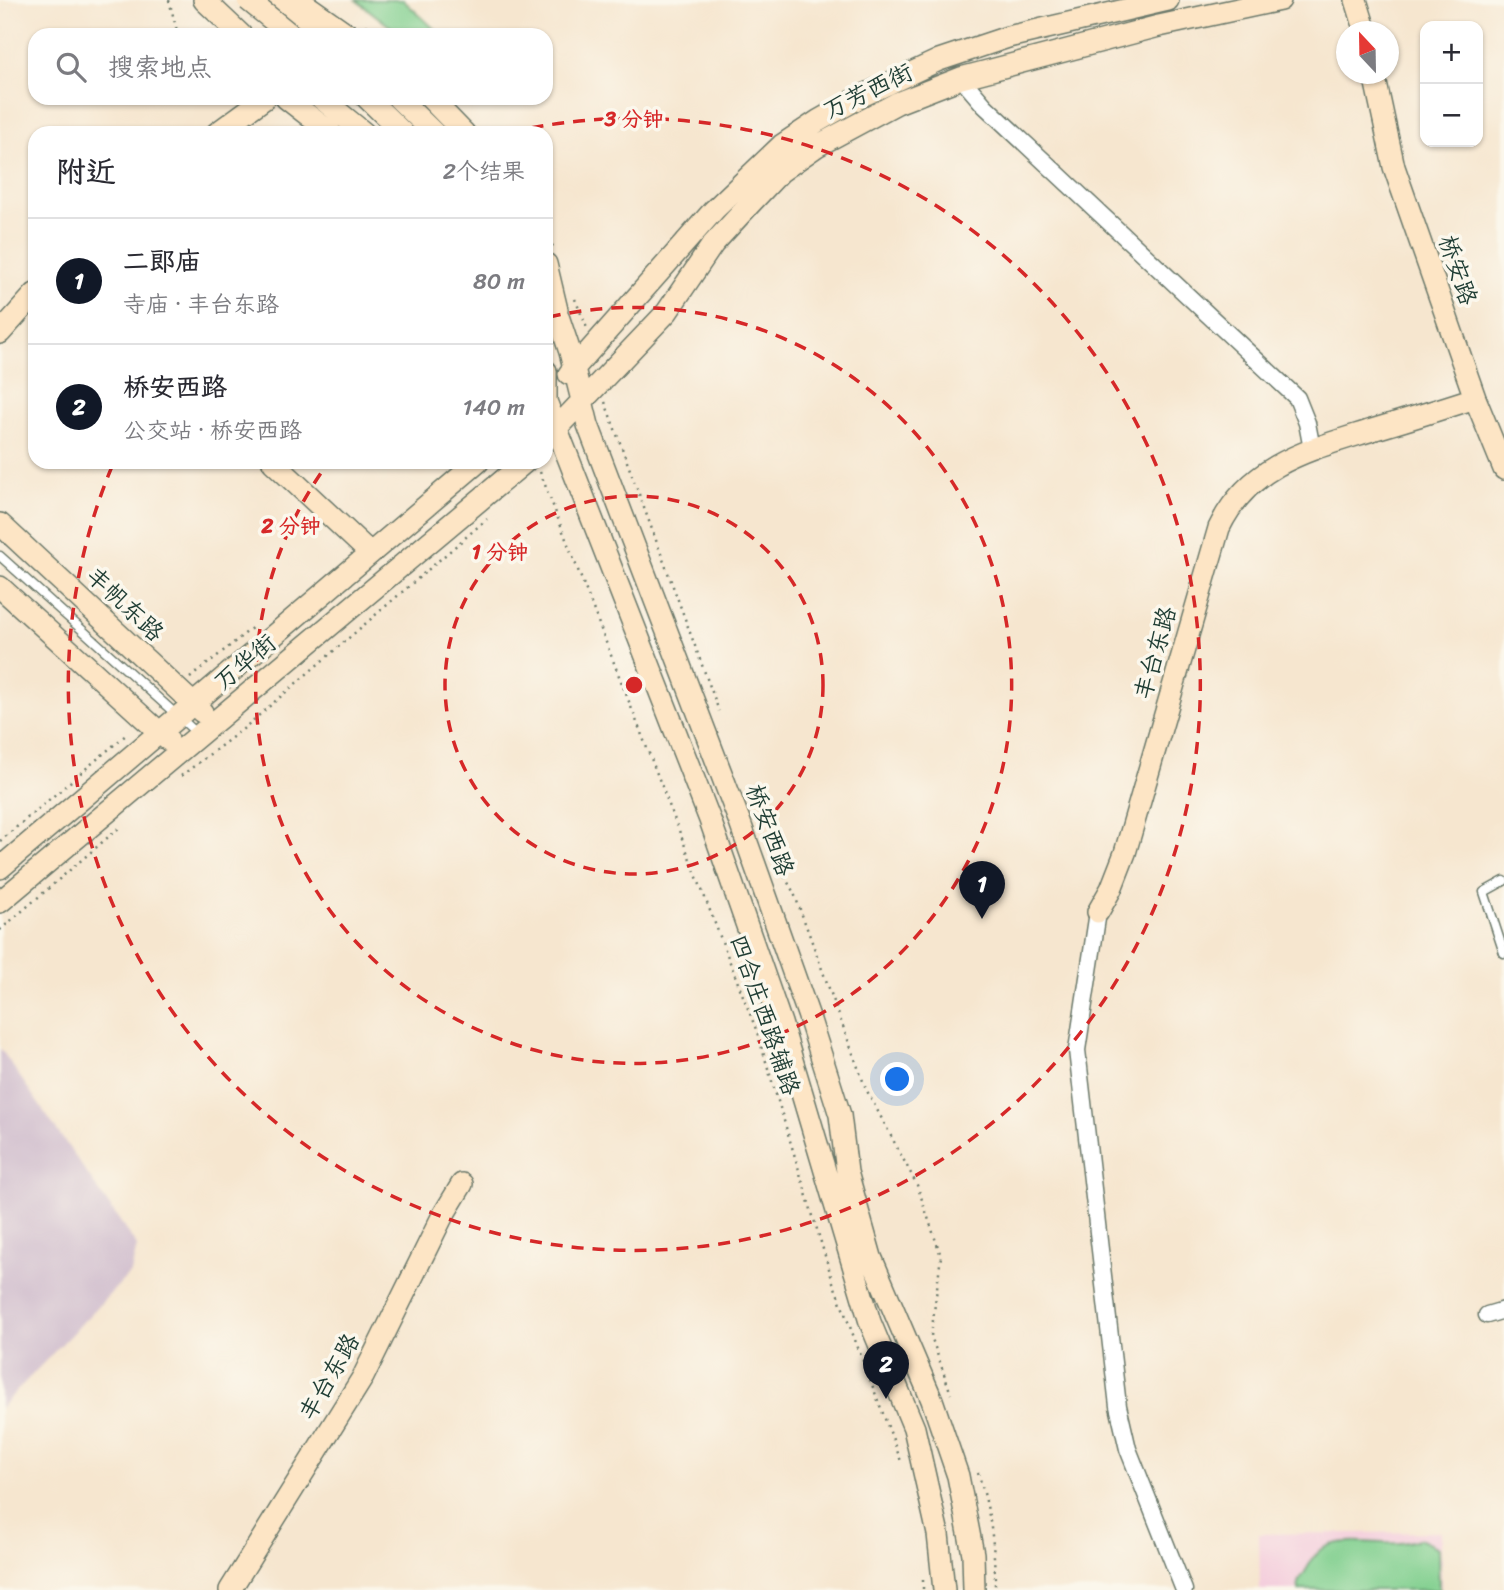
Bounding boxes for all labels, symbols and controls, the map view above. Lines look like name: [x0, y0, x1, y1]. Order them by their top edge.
north arrow: [1336, 21, 1399, 84]
map controls: [1420, 21, 1483, 147]
button: +: [1420, 21, 1483, 84]
search box: [28, 28, 553, 105]
text: 搜索地点: [108, 44, 212, 90]
icon: search: [52, 48, 90, 86]
street label: 万芳西街: [816, 51, 920, 131]
button: −: [1420, 84, 1483, 147]
text: 3 分钟: [604, 100, 664, 138]
text: 附近: [56, 145, 116, 199]
text: 2个结果: [443, 151, 525, 192]
street label: 桥安路: [1426, 229, 1490, 311]
text: 二郎庙: [123, 238, 201, 284]
text: 1: [74, 261, 84, 302]
text: 80 m: [473, 261, 525, 302]
text: 寺庙 · 丰台东路: [123, 284, 279, 325]
text: 桥安西路: [123, 364, 227, 410]
text: 2: [72, 387, 86, 428]
text: 140 m: [463, 387, 525, 428]
text: 公交站 · 桥安西路: [123, 410, 302, 451]
text: 2 分钟: [260, 507, 321, 545]
text: 1 分钟: [472, 533, 528, 571]
street label: 丰帆东路: [76, 556, 174, 652]
street label: 丰台东路: [1122, 601, 1188, 705]
street label: 万华街: [204, 623, 286, 701]
centre of rings: [622, 673, 646, 697]
street label: 桥安西路: [734, 778, 806, 882]
pin: 1: [959, 861, 1005, 919]
street label: 四合庄西路辅路: [718, 929, 812, 1101]
your location: [880, 1062, 914, 1096]
street label: 丰台东路: [287, 1325, 371, 1429]
pin: 2: [863, 1341, 909, 1399]

